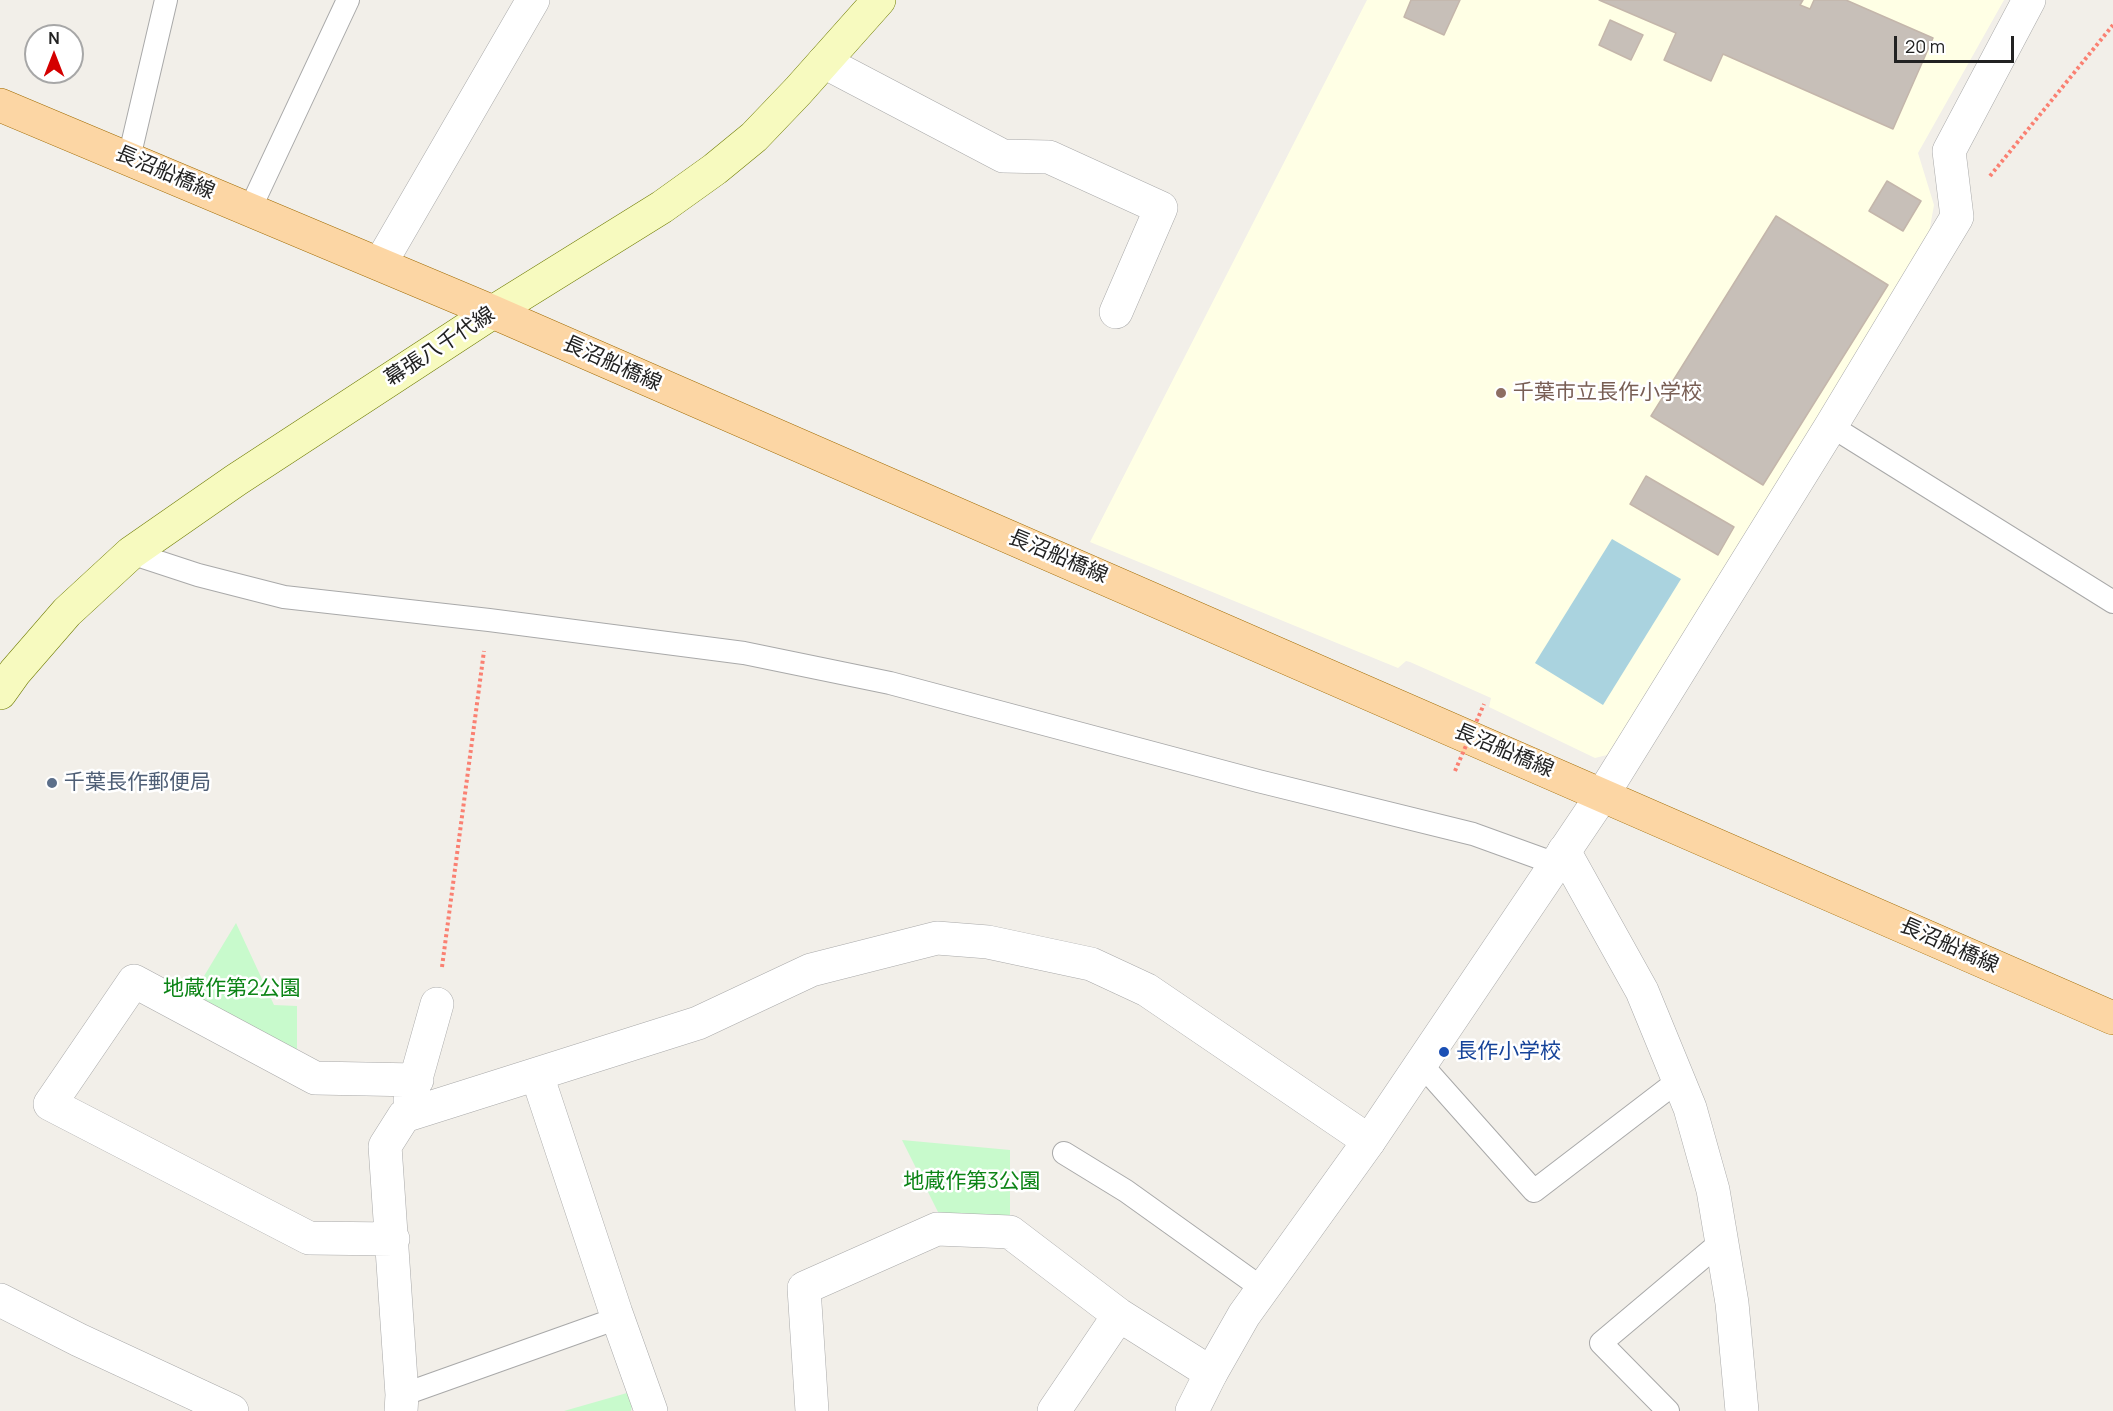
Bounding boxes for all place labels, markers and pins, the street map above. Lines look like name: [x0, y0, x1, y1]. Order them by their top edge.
place label: 千葉市立長作小学校: [1513, 380, 1702, 406]
marker: 千葉市立長作小学校: [1494, 386, 1508, 400]
place label: 千葉長作郵便局: [64, 770, 211, 796]
marker: 千葉長作郵便局: [45, 776, 59, 790]
place label: 長作小学校: [1456, 1039, 1561, 1065]
marker: 長作小学校: [1437, 1045, 1451, 1059]

